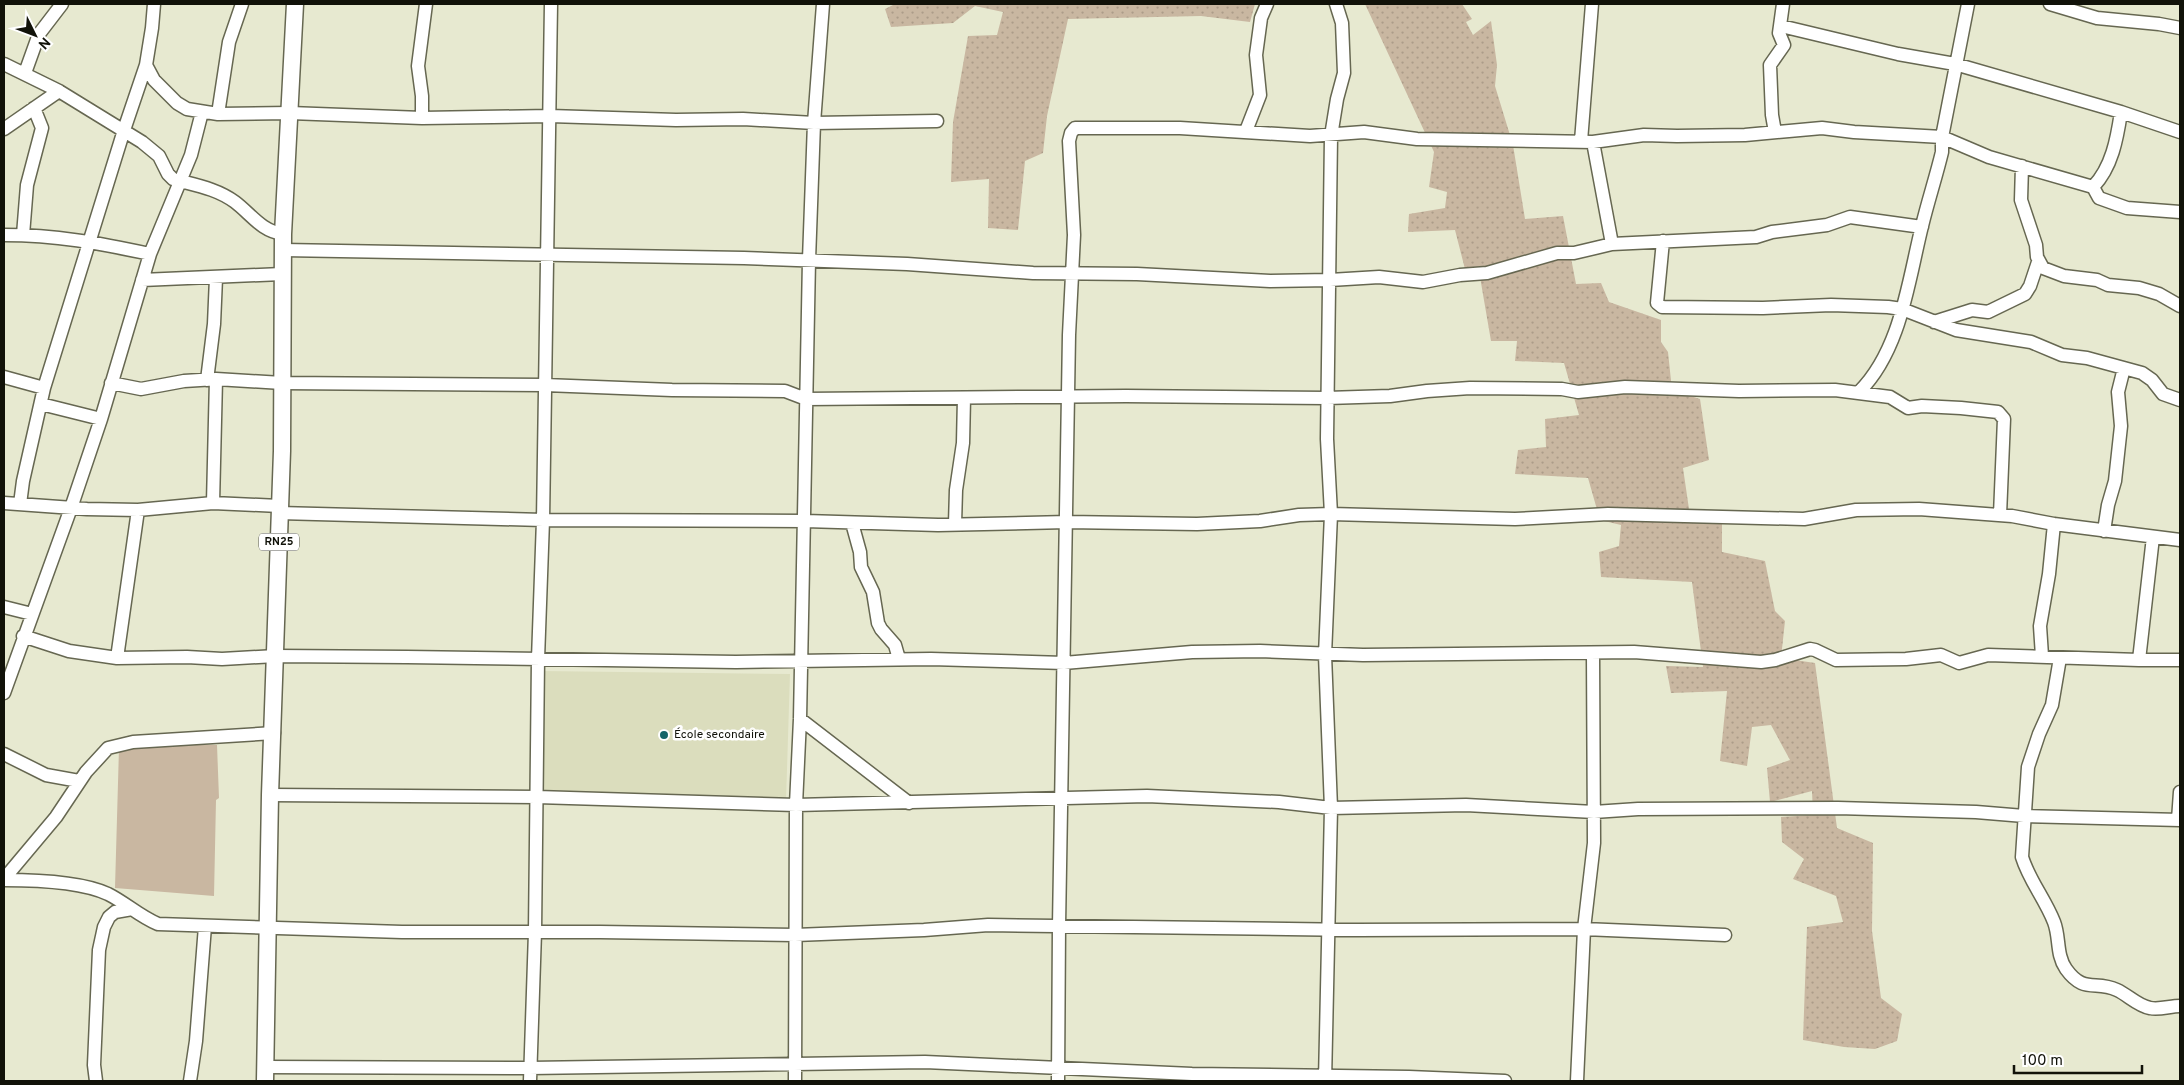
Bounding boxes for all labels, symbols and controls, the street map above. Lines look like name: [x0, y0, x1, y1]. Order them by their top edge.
north arrow: [10, 10, 60, 60]
text: N: [34, 33, 53, 52]
road number: RN25: [259, 534, 299, 550]
place label: École secondaire: [674, 727, 765, 743]
marker: École secondaire: [658, 729, 670, 741]
scale bar: [2014, 1042, 2142, 1074]
text: 100 m: [2022, 1052, 2063, 1071]

